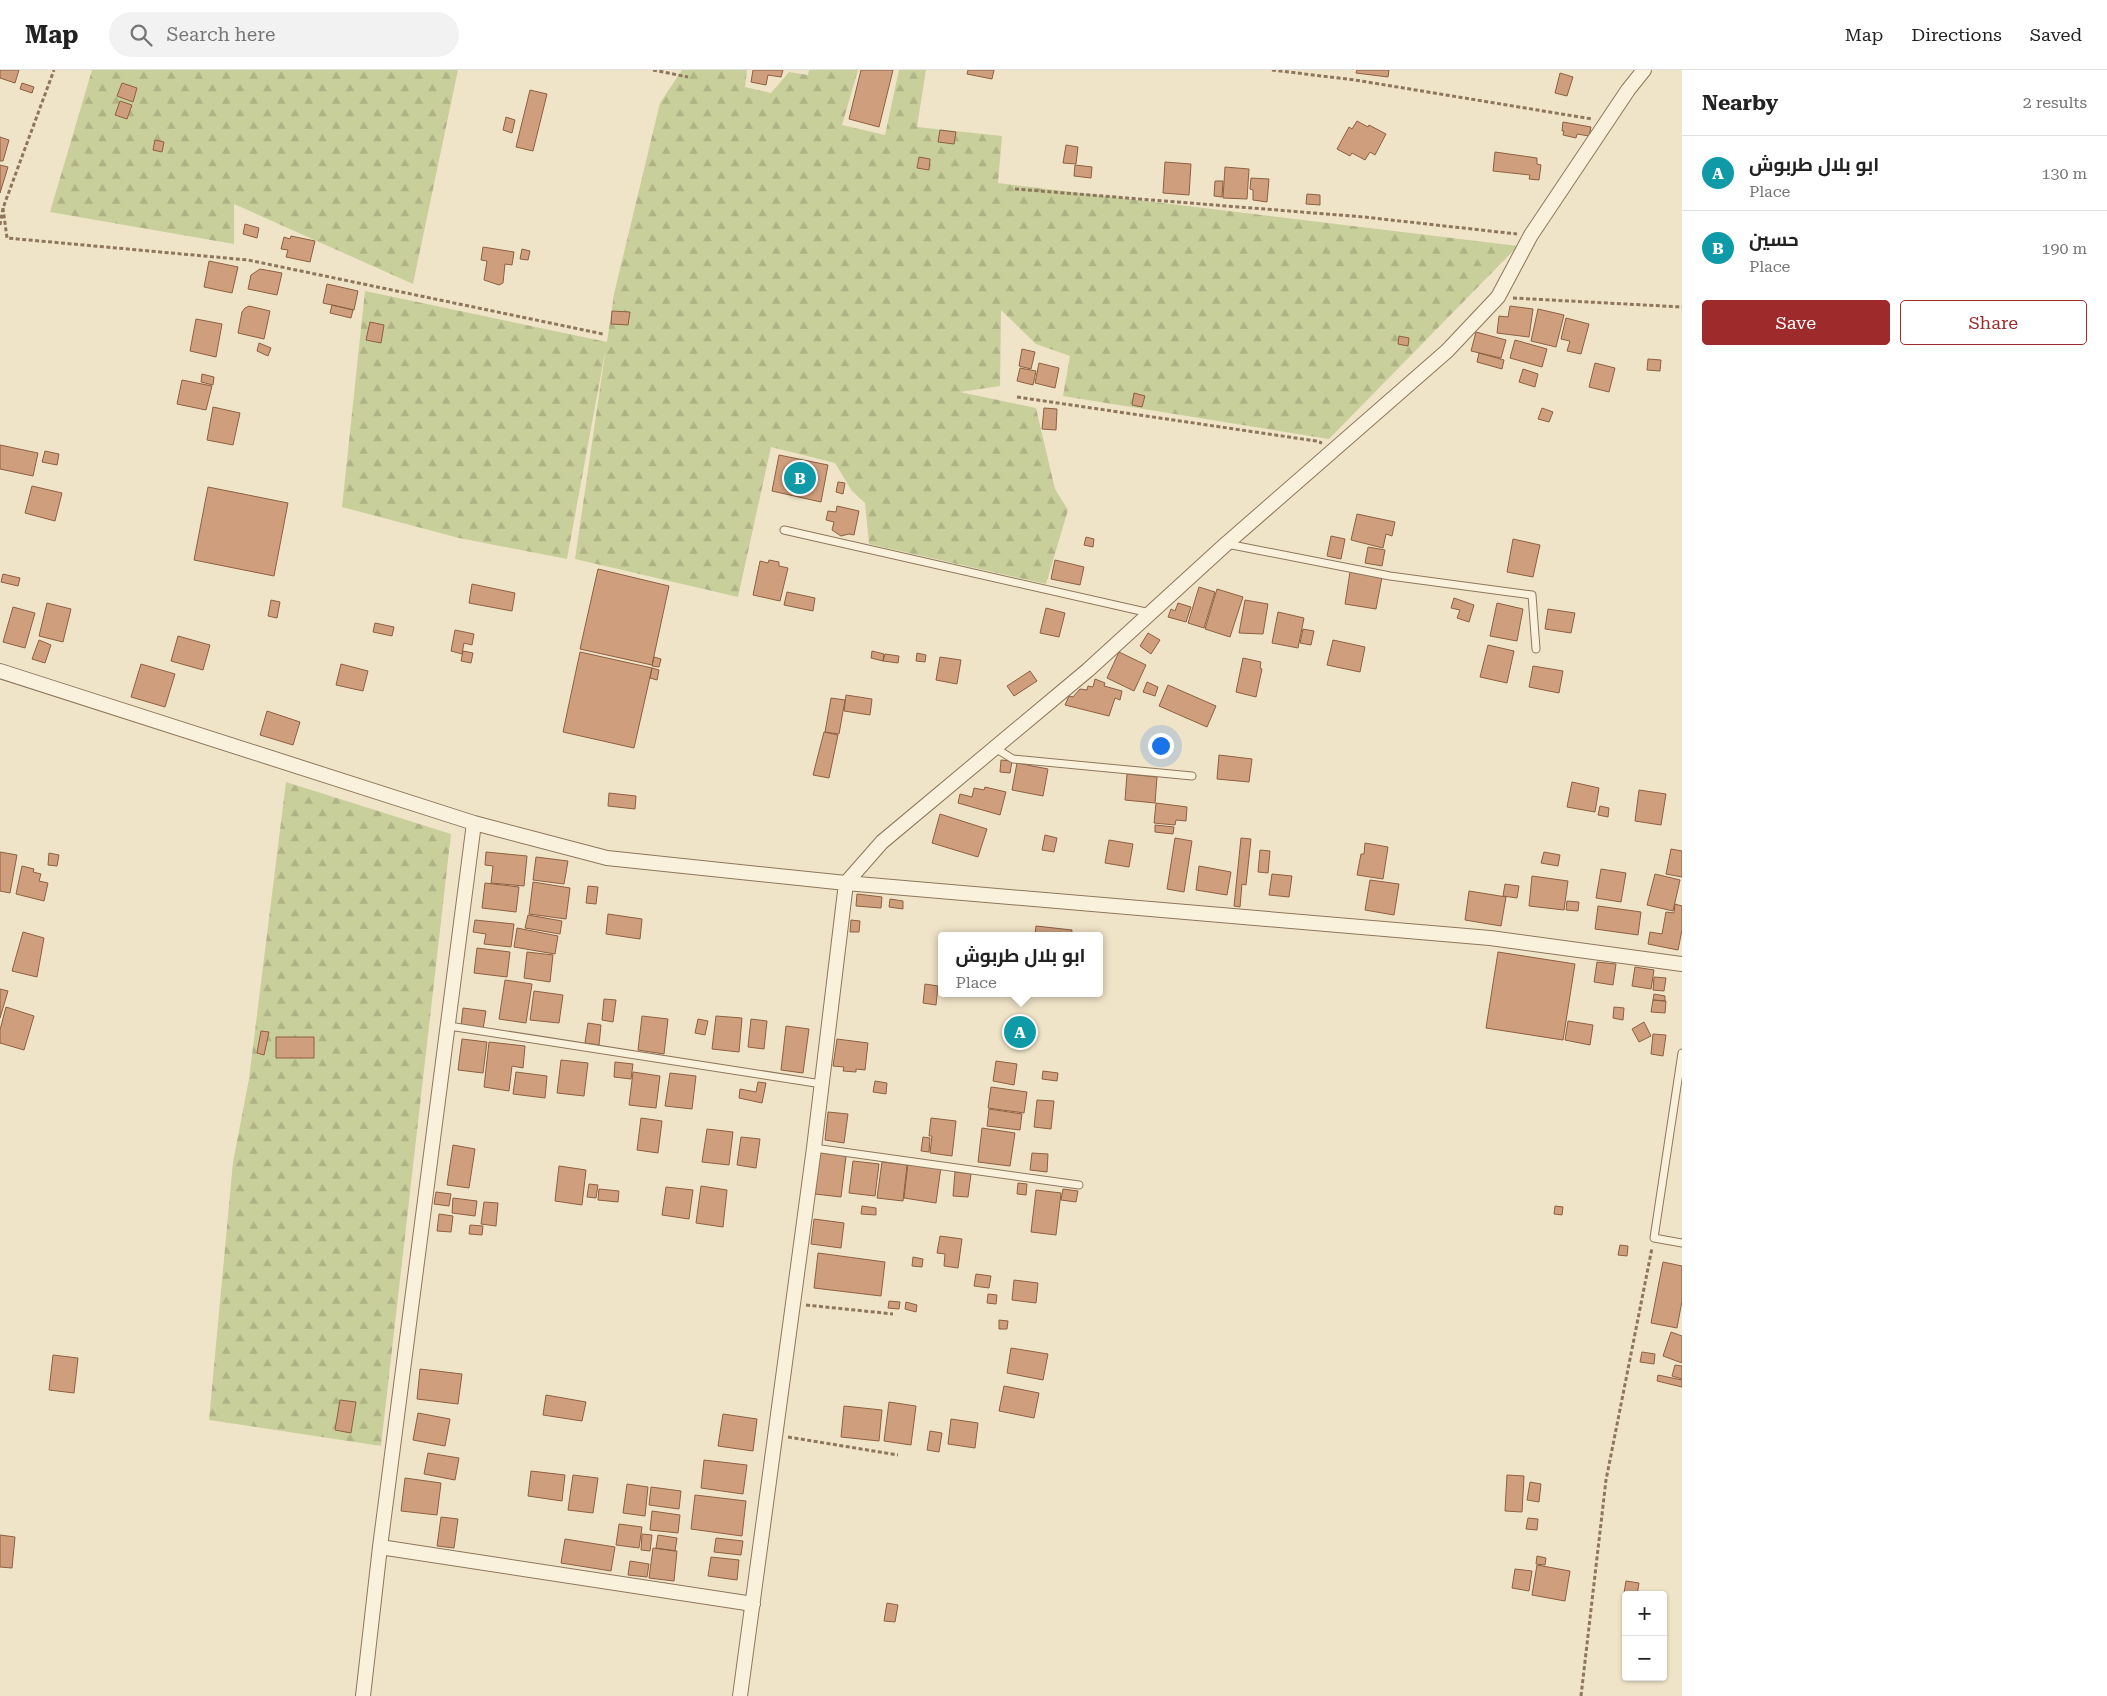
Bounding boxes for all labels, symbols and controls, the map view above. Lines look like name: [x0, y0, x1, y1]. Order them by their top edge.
search box: [109, 12, 459, 57]
text: Map: [25, 21, 79, 49]
icon: search: [127, 21, 155, 49]
text: Search here: [167, 23, 275, 46]
text: Map: [1845, 24, 1883, 45]
text: Directions: [1911, 24, 2002, 45]
text: Saved: [2030, 24, 2082, 45]
text: Nearby: [1702, 91, 1778, 115]
text: 2 results: [2023, 93, 2087, 112]
text: ابو بلال طربوش: [1749, 153, 1879, 176]
text: A: [1712, 164, 1724, 183]
text: 130 m: [2041, 164, 2087, 183]
text: Place: [1749, 182, 1790, 201]
text: حسين: [1749, 228, 1799, 251]
text: B: [1712, 239, 1724, 258]
text: 190 m: [2041, 239, 2087, 258]
text: Place: [1749, 257, 1790, 276]
button: Save: [1702, 300, 1890, 345]
button: Share: [1900, 300, 2087, 345]
pin: B: [784, 459, 816, 497]
your location: [1148, 733, 1174, 759]
popup: [938, 932, 1103, 997]
text: ابو بلال طربوش: [955, 944, 1086, 967]
text: Place: [955, 973, 997, 992]
pin: A: [1004, 1013, 1036, 1051]
map controls: [1622, 1591, 1667, 1681]
button: +: [1622, 1591, 1667, 1636]
button: −: [1622, 1636, 1667, 1681]

